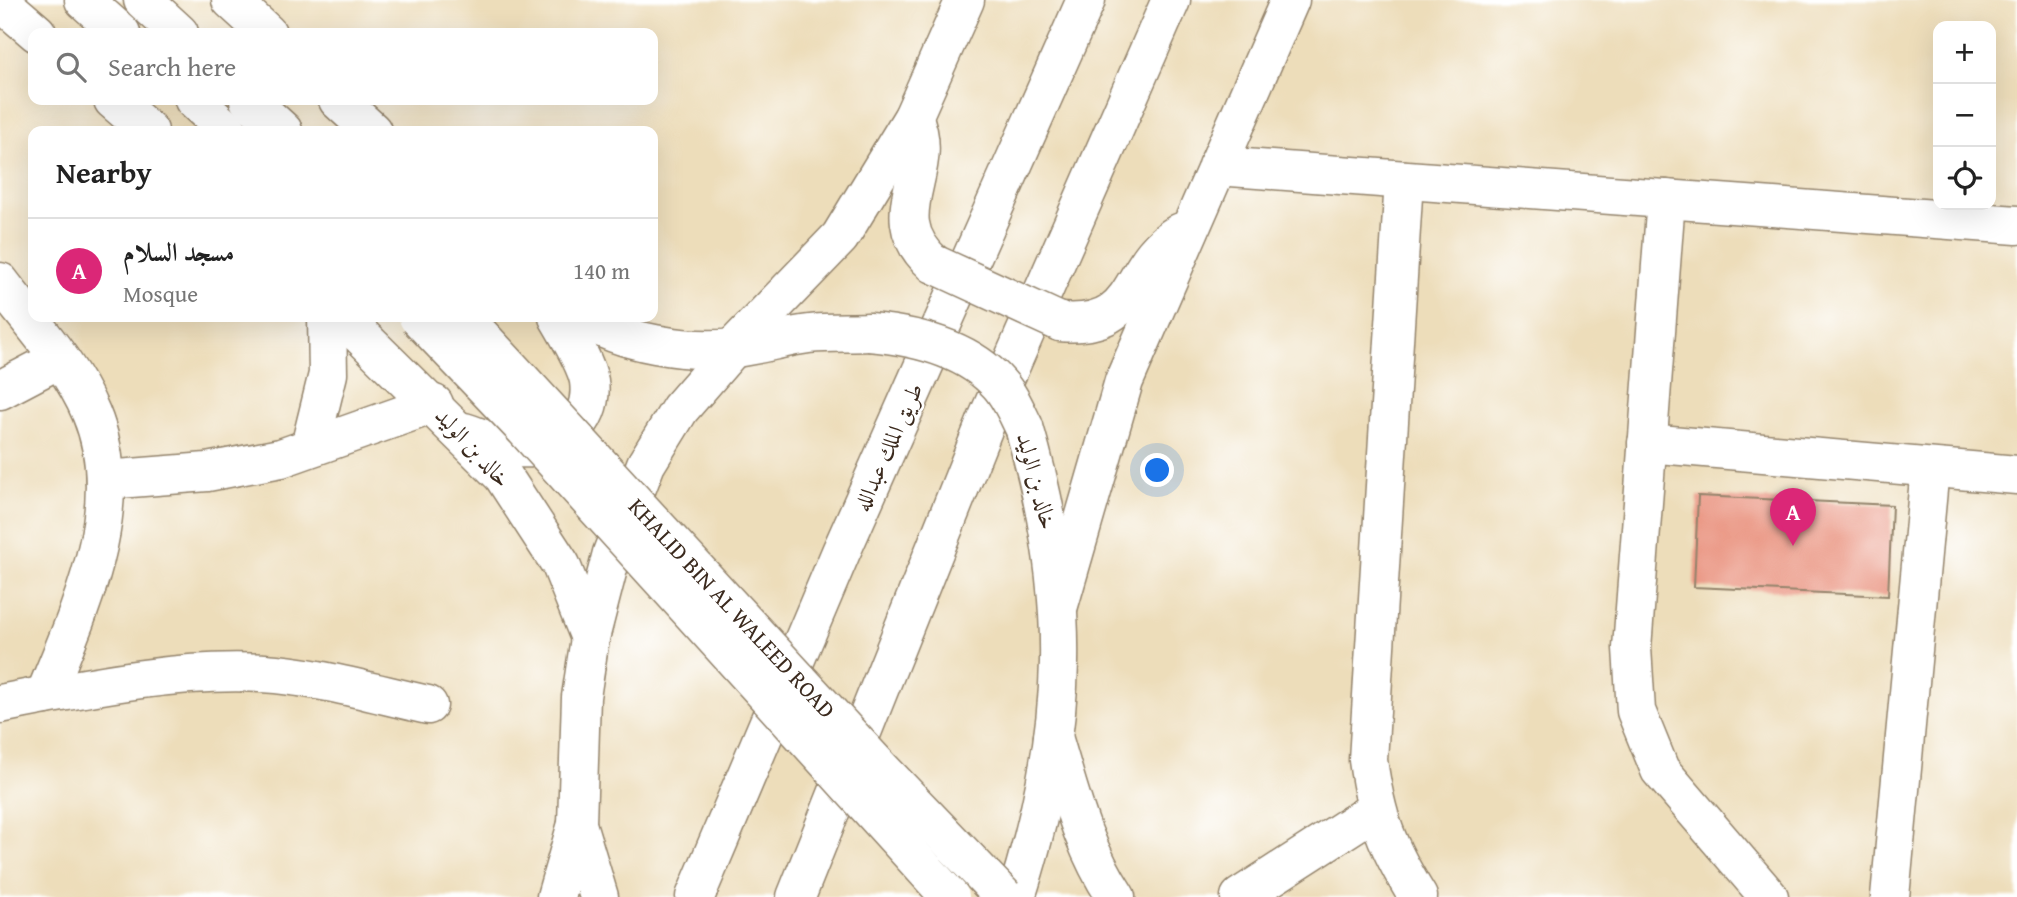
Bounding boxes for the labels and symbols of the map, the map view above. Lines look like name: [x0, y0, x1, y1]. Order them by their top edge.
street label: طريق الملك عبدالله: [844, 377, 931, 517]
street label: خالد بن الوليد: [428, 399, 519, 494]
street label: خالد بن الوليد: [1009, 429, 1066, 533]
your location: [1140, 453, 1174, 487]
pin: A: [1770, 488, 1816, 546]
street label: KHALID BIN AL WALEED ROAD: [621, 490, 843, 725]

